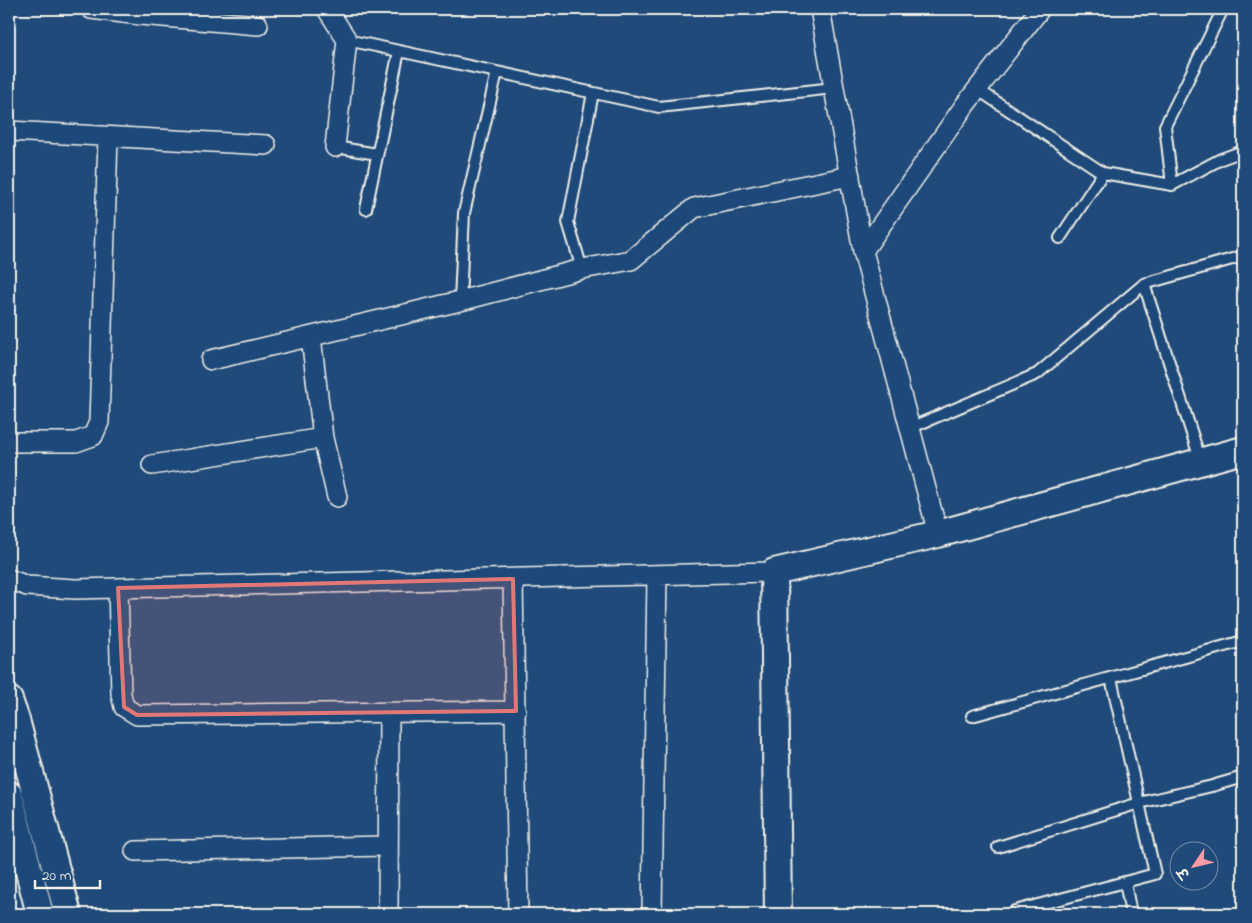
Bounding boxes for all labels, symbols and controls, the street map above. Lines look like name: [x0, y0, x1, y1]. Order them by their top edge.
north arrow: [1170, 840, 1220, 890]
scale bar: [35, 858, 100, 890]
text: उ: [1172, 861, 1197, 884]
text: 20 m: [42, 865, 72, 887]

